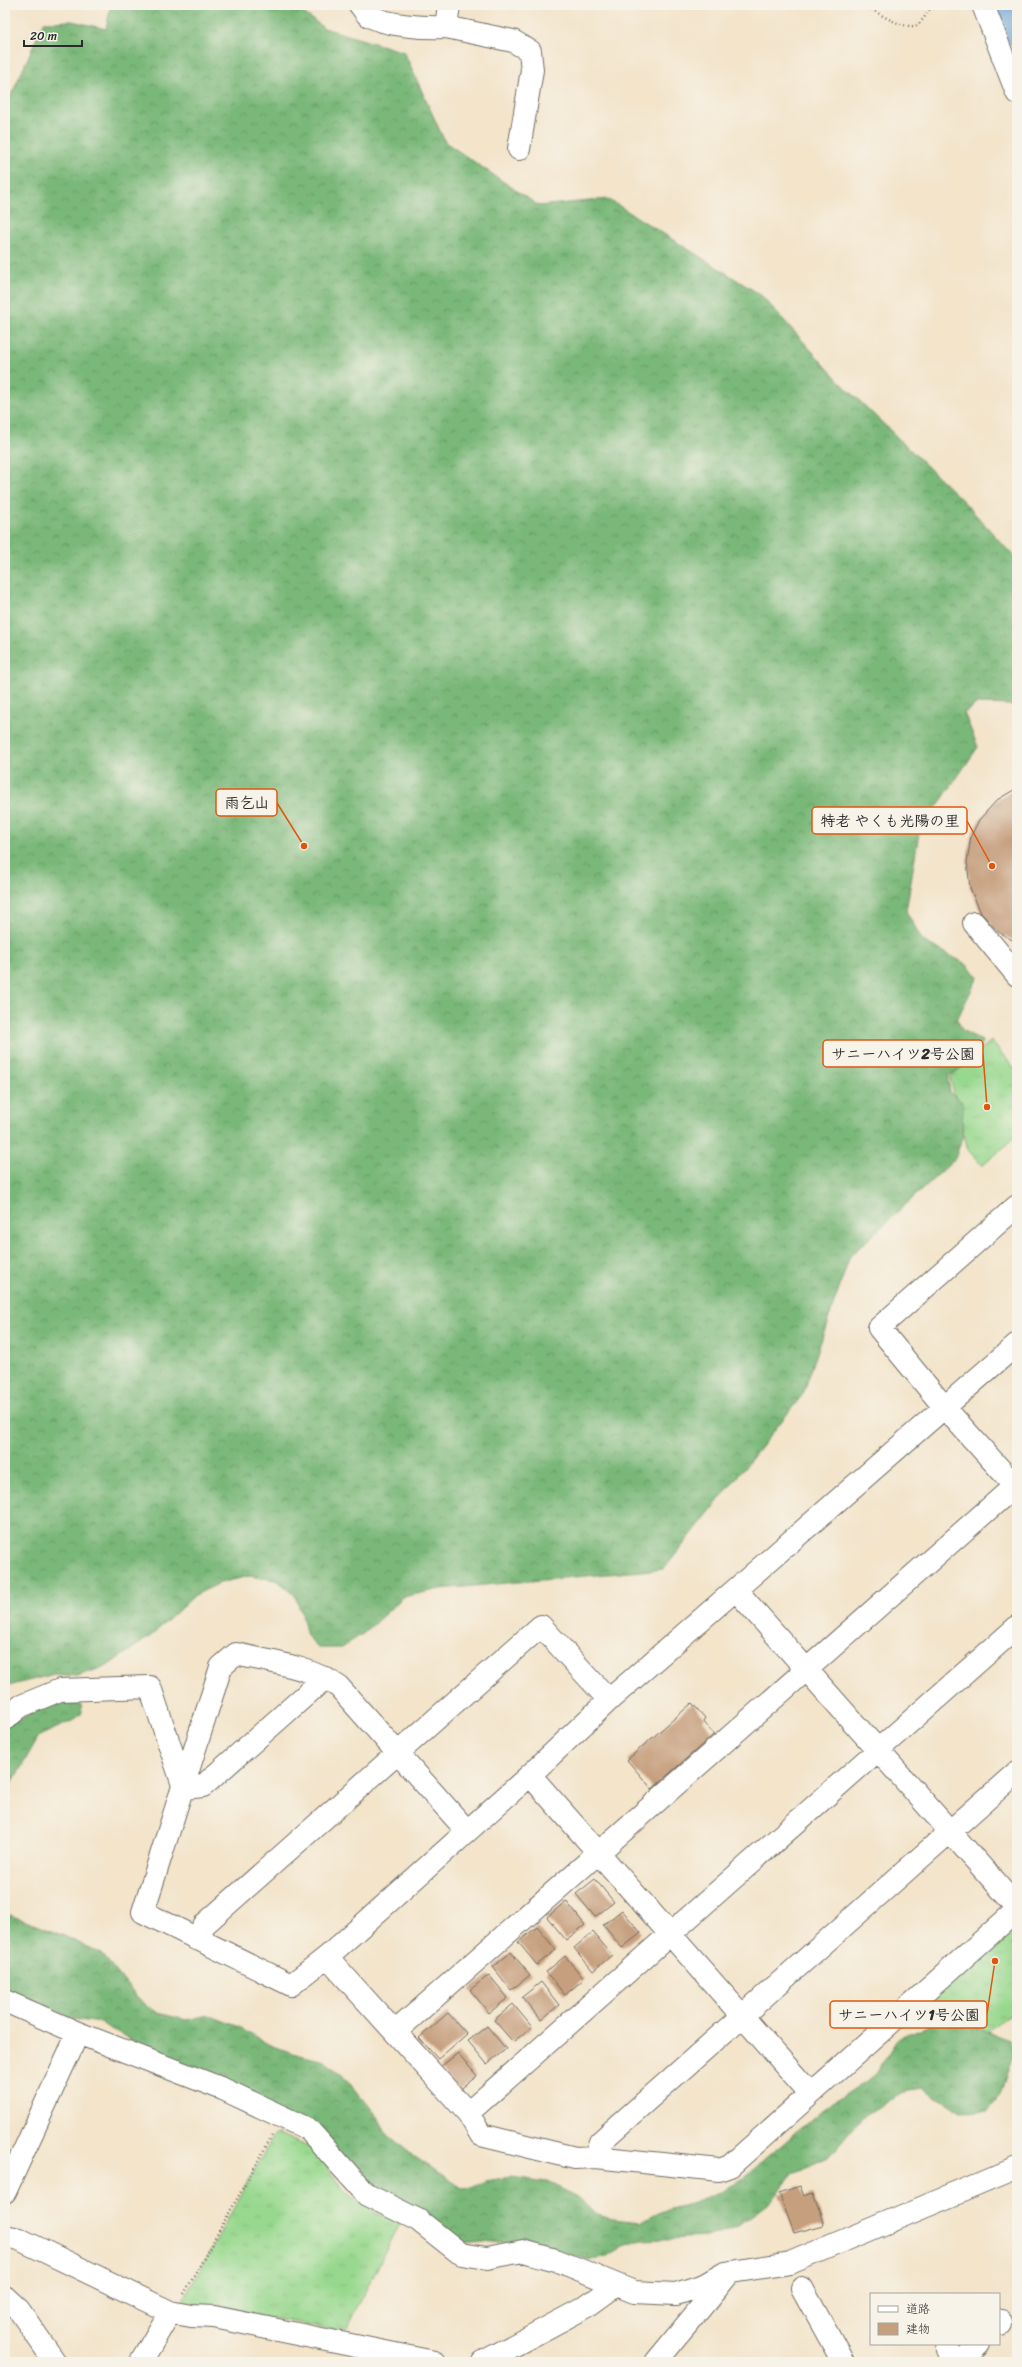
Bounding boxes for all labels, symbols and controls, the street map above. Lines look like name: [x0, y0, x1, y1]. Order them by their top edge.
scale bar: [24, 22, 82, 48]
text: 20 m: [30, 25, 57, 47]
callout: 雨乞山: [216, 789, 277, 816]
text: 雨乞山: [224, 790, 270, 816]
callout: 特老 やくも光陽の里: [812, 807, 967, 834]
text: 特老 やくも光陽の里: [821, 808, 959, 834]
callout: サニーハイツ2号公園: [823, 1040, 983, 1067]
text: サニーハイツ2号公園: [831, 1041, 975, 1067]
callout: サニーハイツ1号公園: [830, 2001, 987, 2028]
text: サニーハイツ1号公園: [838, 2002, 980, 2028]
legend: [870, 2293, 1000, 2345]
text: 道路: [906, 2298, 930, 2320]
text: 建物: [906, 2318, 930, 2340]

